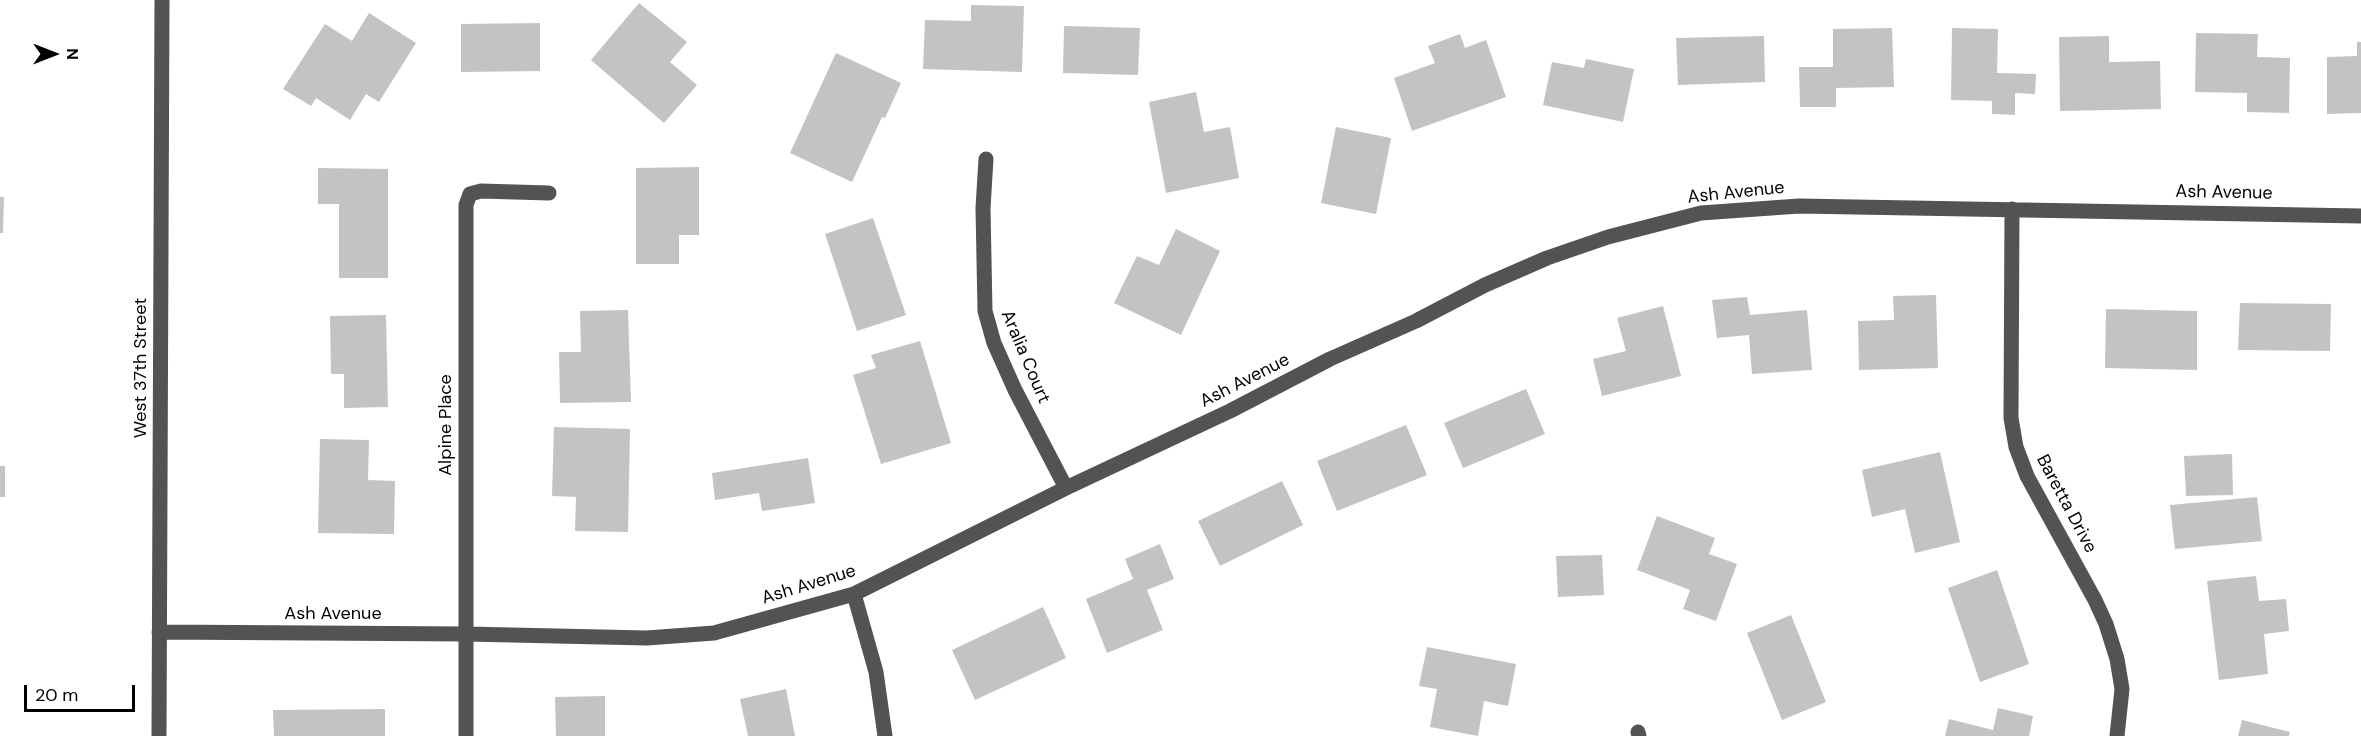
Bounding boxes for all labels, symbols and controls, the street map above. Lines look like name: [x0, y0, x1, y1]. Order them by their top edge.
north arrow: [24, 24, 84, 84]
text: N: [62, 48, 83, 60]
street label: Ash Avenue: [1686, 177, 1786, 209]
street label: Ash Avenue: [2175, 181, 2273, 205]
street label: West 37th Street: [130, 298, 152, 438]
street label: Aralia Court: [996, 307, 1054, 407]
street label: Ash Avenue: [1197, 349, 1293, 413]
street label: Alpine Place: [435, 374, 457, 476]
street label: Baretta Drive: [2031, 451, 2101, 557]
street label: Ash Avenue: [759, 560, 859, 610]
street label: Ash Avenue: [284, 603, 382, 625]
scale bar: [27, 673, 138, 711]
text: 20 m: [35, 683, 78, 707]

